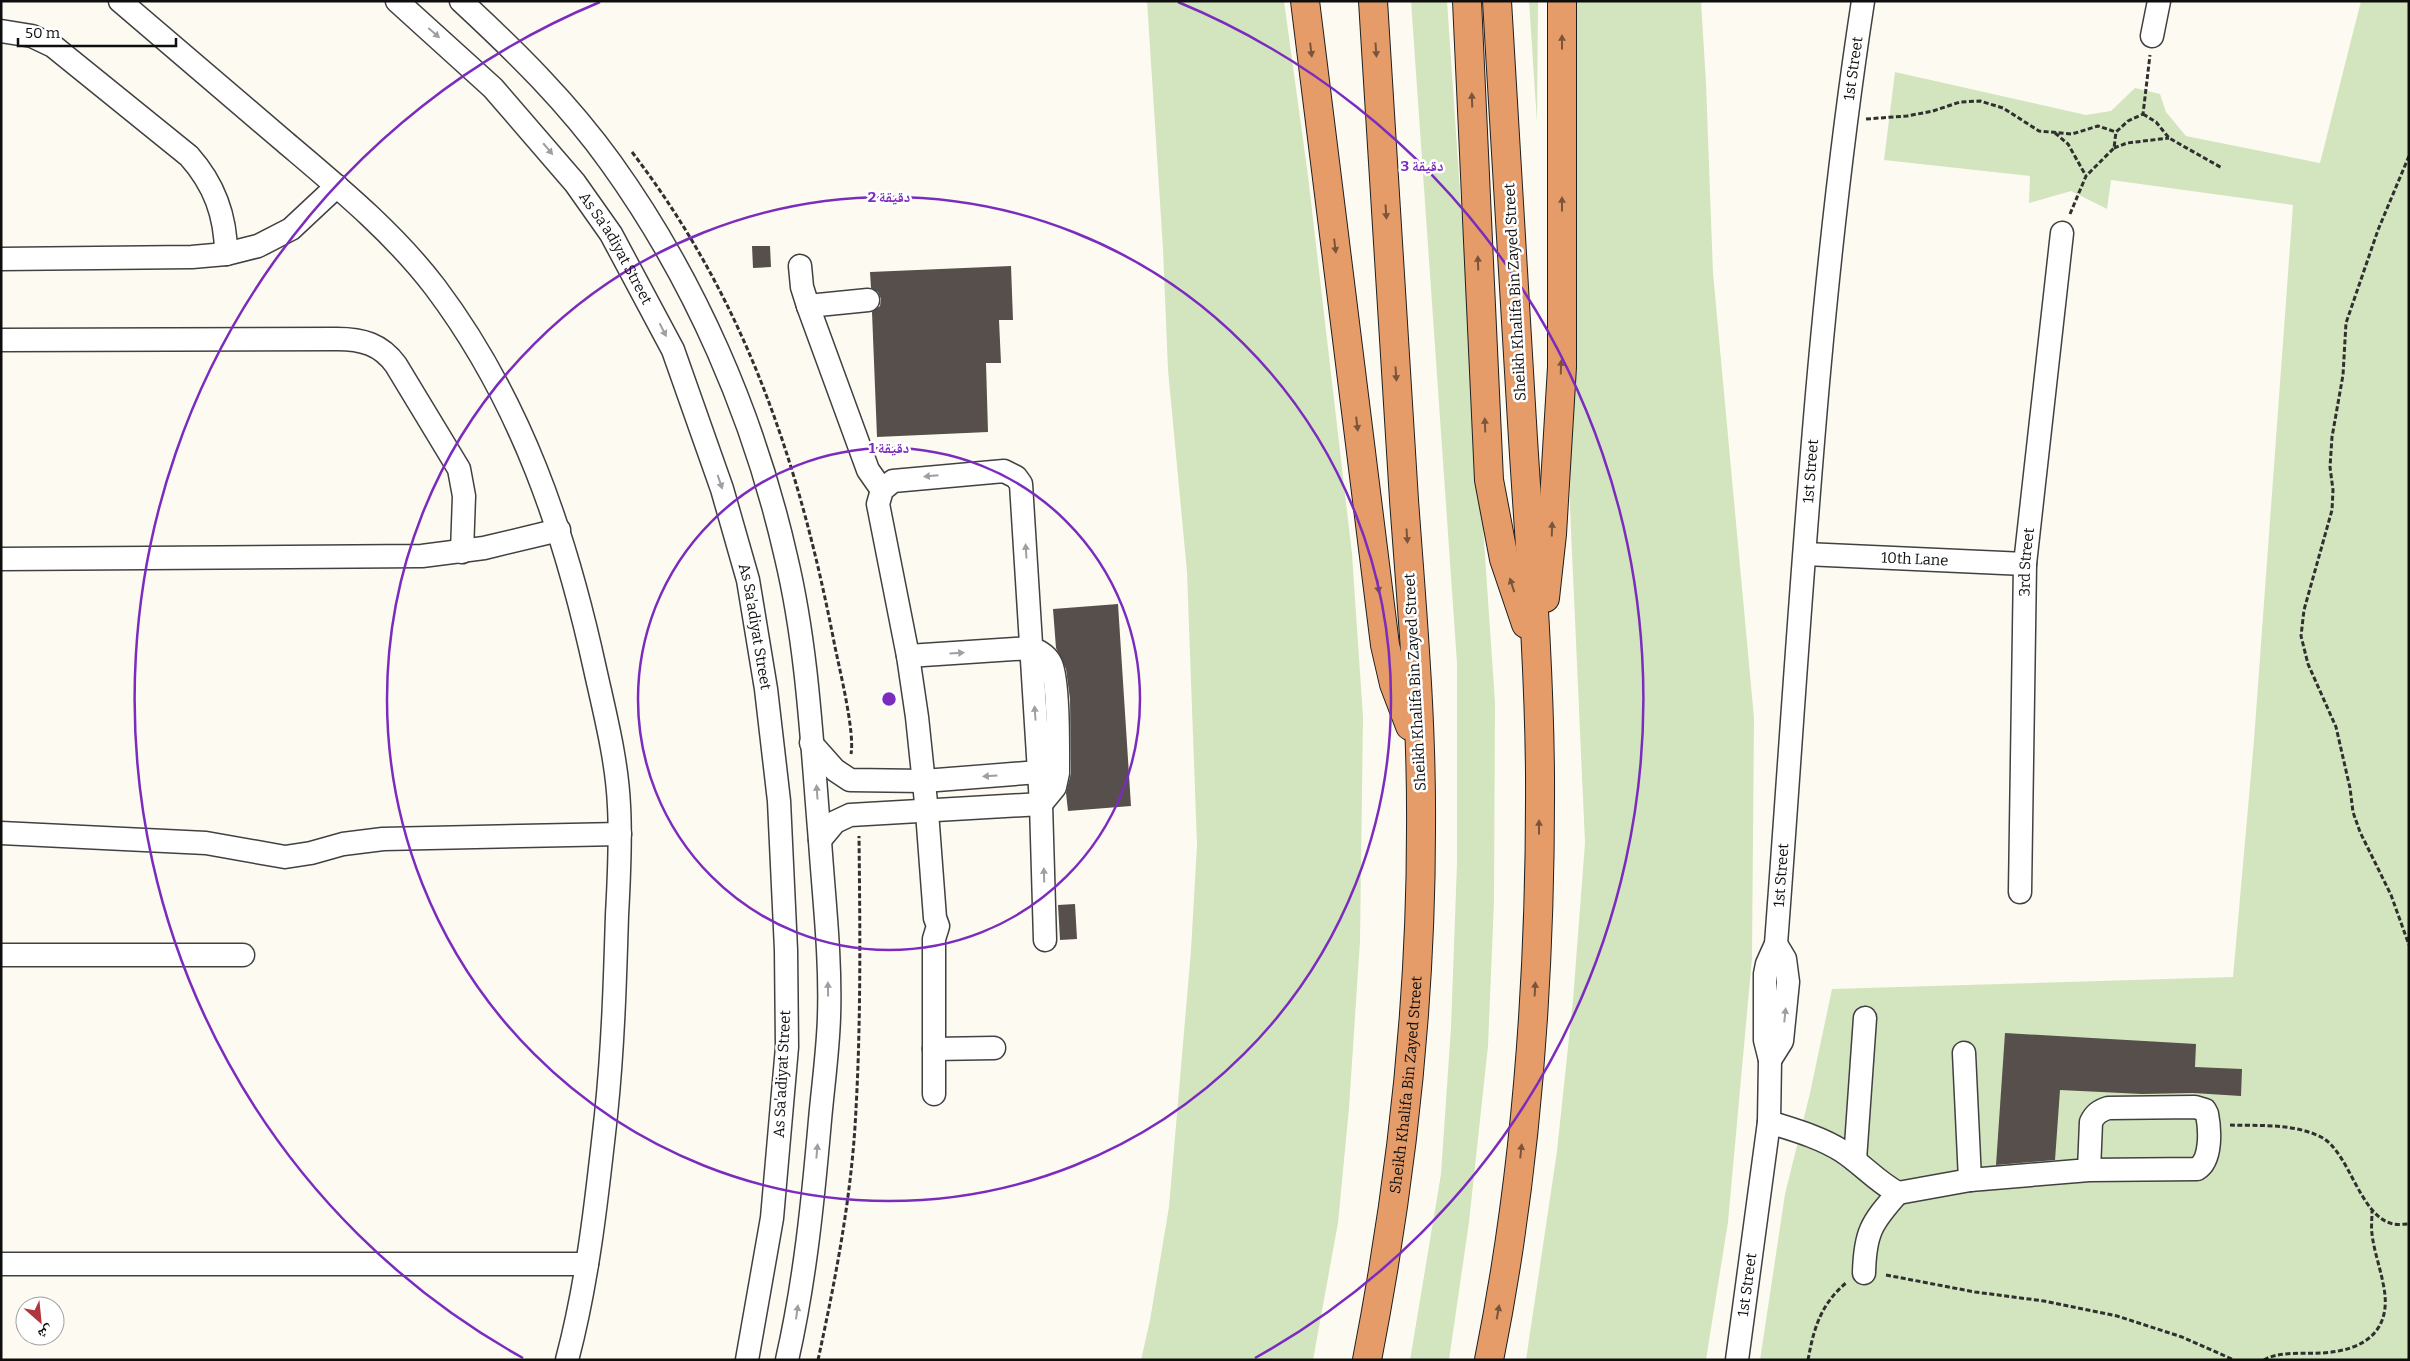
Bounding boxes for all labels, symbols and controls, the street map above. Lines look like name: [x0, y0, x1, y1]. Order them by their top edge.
scale bar: [18, 15, 175, 47]
text: 50 m: [25, 24, 61, 42]
one-way arrow: [427, 27, 439, 39]
one-way arrow: [1558, 34, 1566, 50]
street label: 1st Street: [1840, 35, 1867, 101]
one-way arrow: [1307, 42, 1315, 58]
one-way arrow: [1372, 42, 1380, 58]
one-way arrow: [1467, 92, 1475, 108]
one-way arrow: [542, 142, 553, 155]
text: 3 دقيقة: [1401, 157, 1443, 175]
street label: Sheikh Khalifa Bin Zayed Street: [1500, 182, 1530, 401]
street label: As Sa'adiyat Street: [575, 188, 656, 308]
text: 2 دقيقة: [868, 188, 910, 206]
one-way arrow: [1558, 196, 1566, 212]
one-way arrow: [1382, 204, 1390, 220]
one-way arrow: [1331, 238, 1339, 254]
one-way arrow: [1474, 254, 1482, 270]
one-way arrow: [659, 322, 667, 337]
one-way arrow: [1558, 359, 1566, 375]
one-way arrow: [1393, 367, 1401, 383]
one-way arrow: [1354, 417, 1362, 433]
one-way arrow: [1480, 417, 1488, 433]
street label: 1st Street: [1799, 438, 1822, 504]
text: 1 دقيقة: [869, 439, 909, 457]
one-way arrow: [922, 473, 938, 481]
one-way arrow: [716, 474, 724, 489]
one-way arrow: [1548, 521, 1556, 537]
street label: 3rd Street: [2016, 526, 2038, 597]
one-way arrow: [1403, 529, 1411, 545]
one-way arrow: [1021, 542, 1029, 558]
street label: 10th Lane: [1881, 548, 1949, 570]
street label: As Sa'adiyat Street: [735, 561, 775, 691]
street label: Sheikh Khalifa Bin Zayed Street: [1400, 572, 1430, 791]
one-way arrow: [1508, 577, 1515, 592]
one-way arrow: [1374, 578, 1382, 594]
one-way arrow: [949, 648, 965, 656]
centre of rings: [880, 690, 898, 708]
one-way arrow: [1031, 705, 1039, 721]
one-way arrow: [982, 772, 998, 780]
one-way arrow: [812, 784, 820, 800]
one-way arrow: [1535, 818, 1543, 834]
street label: 1st Street: [1770, 842, 1792, 908]
one-way arrow: [1040, 867, 1048, 883]
street label: Sheikh Khalifa Bin Zayed Street: [1386, 975, 1426, 1195]
one-way arrow: [824, 981, 832, 997]
one-way arrow: [1532, 981, 1540, 997]
one-way arrow: [1781, 1007, 1789, 1023]
street label: As Sa'adiyat Street: [770, 1009, 794, 1138]
one-way arrow: [814, 1143, 822, 1159]
one-way arrow: [1517, 1143, 1525, 1159]
street label: 1st Street: [1734, 1251, 1760, 1318]
north arrow: [15, 1296, 65, 1346]
one-way arrow: [1495, 1303, 1503, 1319]
one-way arrow: [793, 1304, 801, 1320]
text: ش: [35, 1321, 56, 1343]

